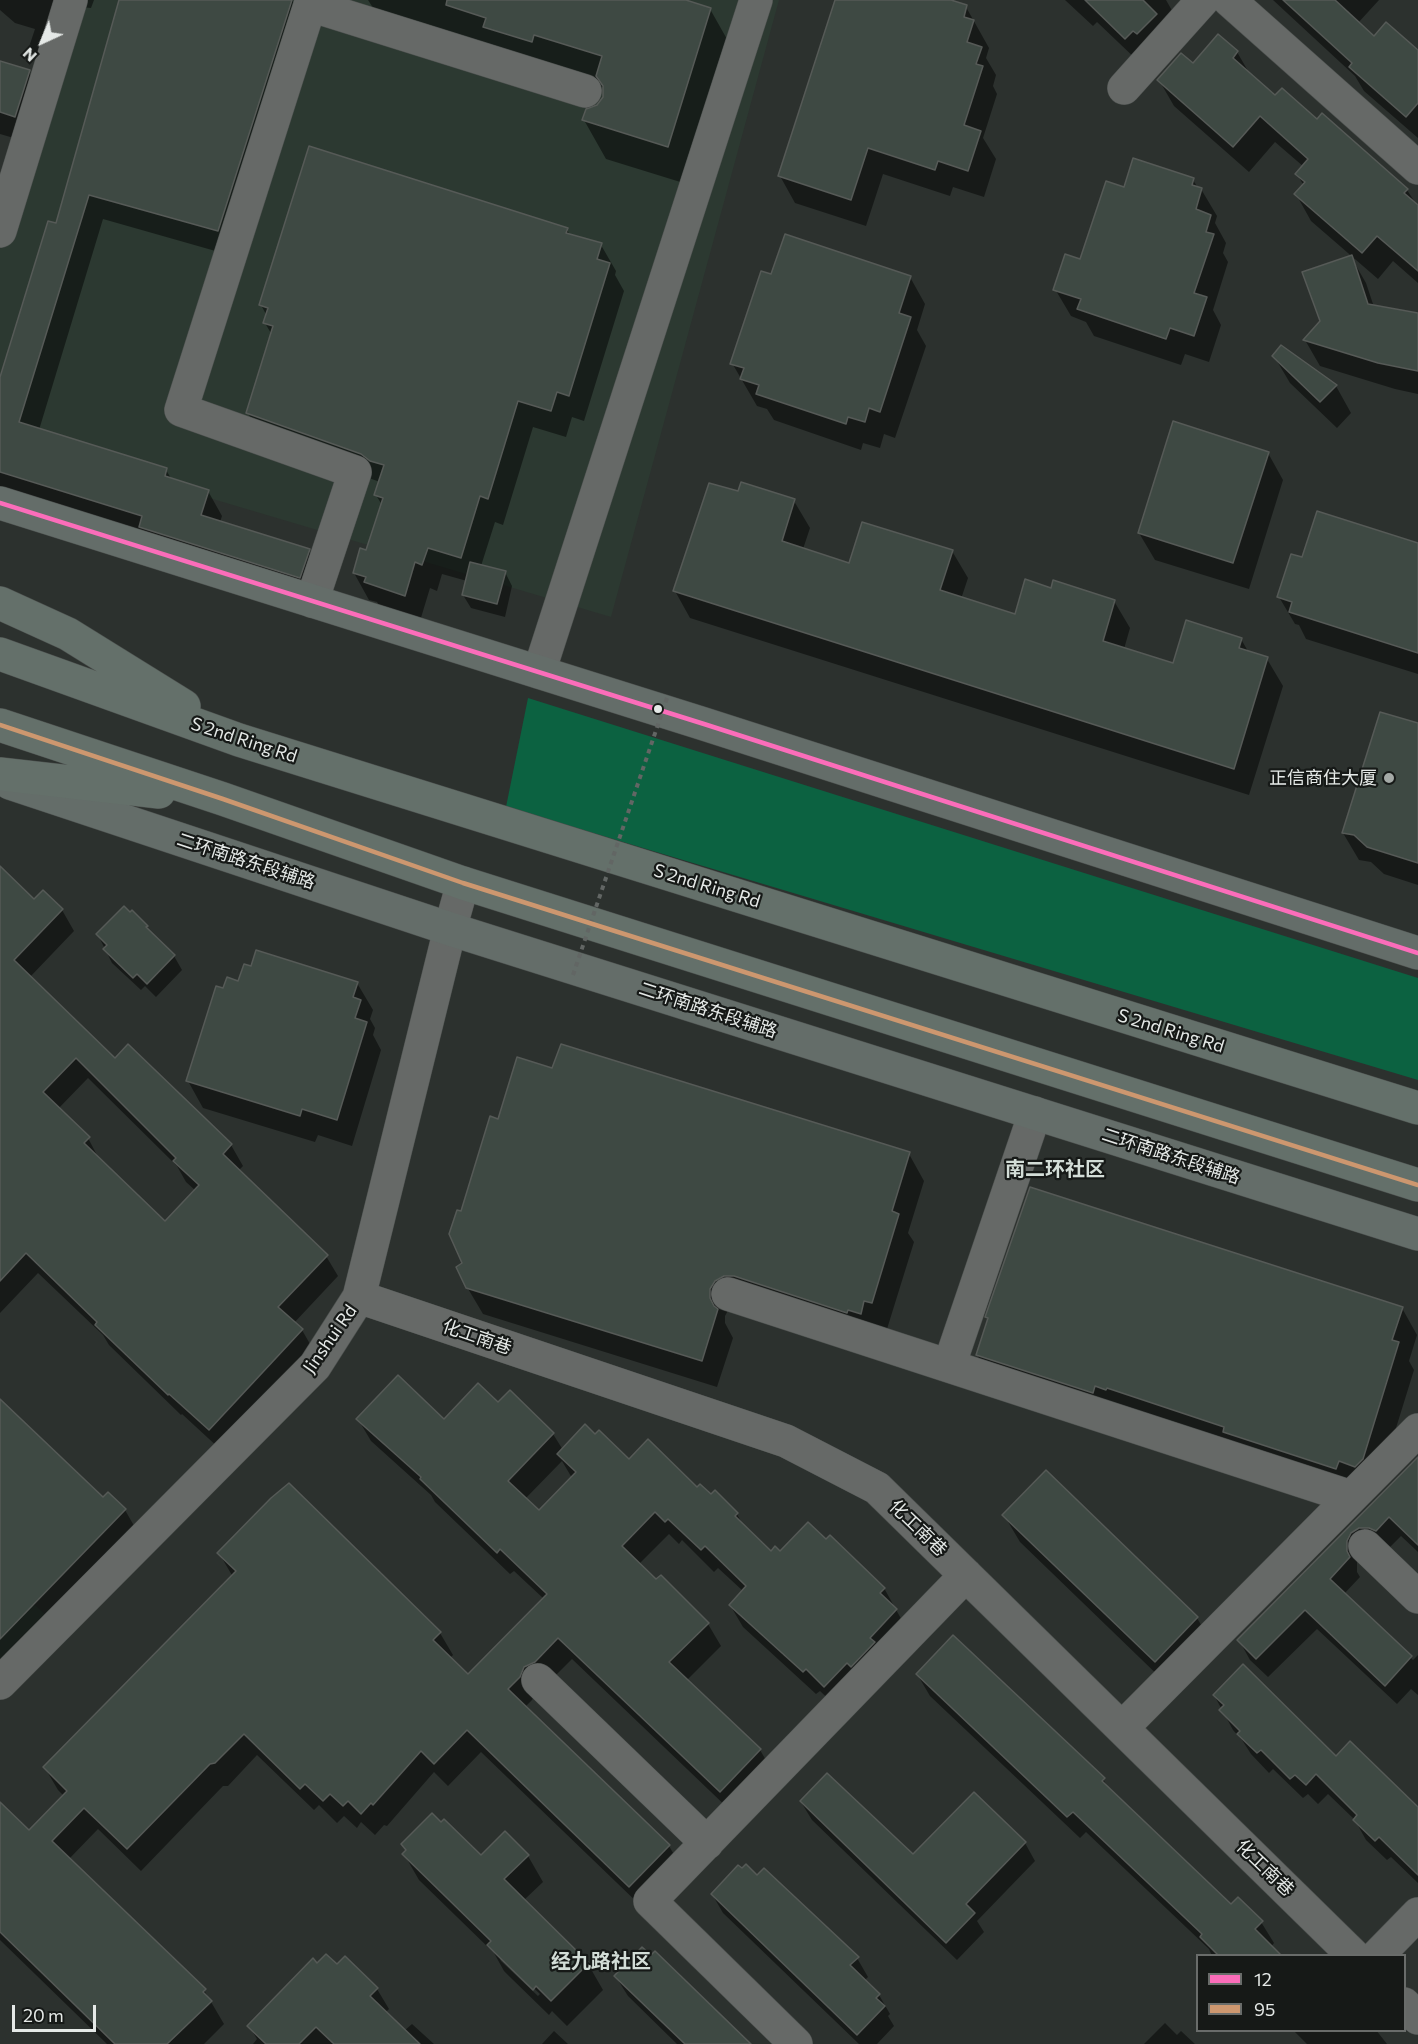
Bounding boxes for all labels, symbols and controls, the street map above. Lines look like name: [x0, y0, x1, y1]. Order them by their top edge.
north arrow: [12, 12, 72, 72]
text: N: [18, 44, 40, 66]
unlabelled marker: [652, 703, 664, 715]
street label: S 2nd Ring Rd: [188, 713, 300, 767]
place label: 正信商住大厦: [1269, 767, 1377, 789]
marker: 正信商住大厦: [1382, 771, 1396, 785]
street label: 二环南路东段辅路: [174, 828, 318, 894]
street label: S 2nd Ring Rd: [651, 860, 763, 912]
street label: 二环南路东段辅路: [636, 977, 780, 1043]
street label: S 2nd Ring Rd: [1115, 1005, 1227, 1057]
street label: 二环南路东段辅路: [1099, 1123, 1243, 1189]
district label: 南二环社区: [1005, 1157, 1105, 1181]
street label: Jinshui Rd: [299, 1301, 361, 1377]
street label: 化工南巷: [439, 1315, 515, 1359]
street label: 化工南巷: [885, 1495, 951, 1561]
street label: 化工南巷: [1232, 1835, 1298, 1901]
district label: 经九路社区: [551, 1949, 651, 1973]
legend: [1196, 1954, 1406, 2032]
text: 12: [1254, 1968, 1272, 1990]
scale bar: [15, 1993, 99, 2031]
text: 95: [1254, 1998, 1275, 2020]
text: 20 m: [23, 2004, 64, 2026]

